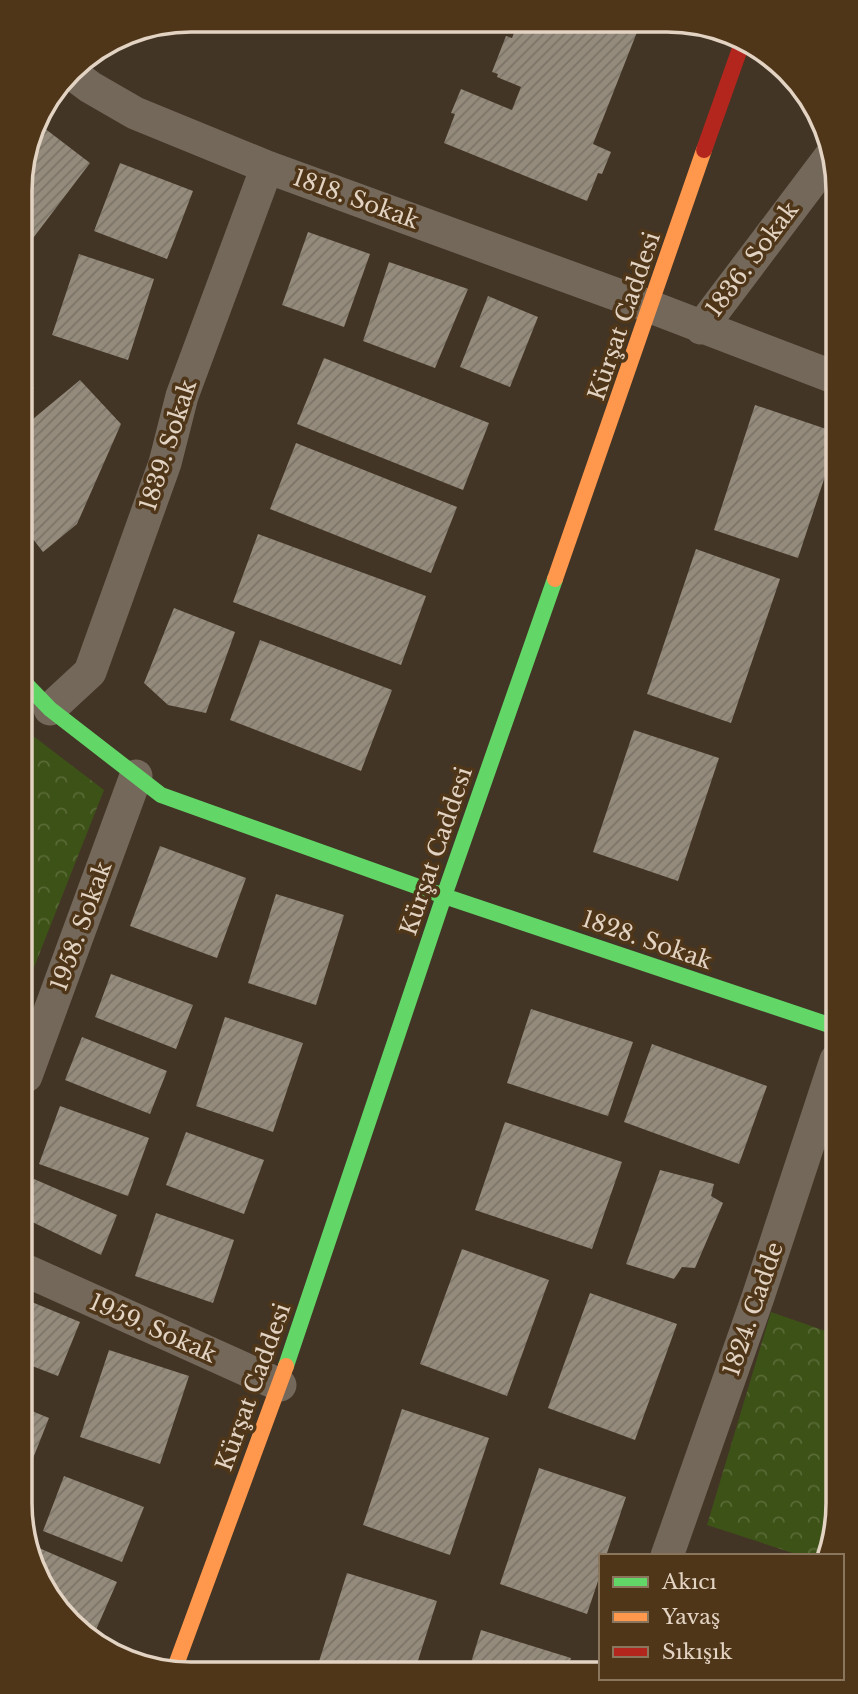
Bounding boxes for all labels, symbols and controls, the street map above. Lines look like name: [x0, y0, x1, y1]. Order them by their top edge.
street label: 1818. Sokak: [289, 163, 424, 235]
street label: 1836. Sokak: [700, 195, 805, 322]
street label: Kürşat Caddesi: [582, 228, 666, 404]
street label: 1839. Sokak: [134, 375, 203, 514]
street label: Kürşat Caddesi: [394, 763, 478, 939]
street label: 1958. Sokak: [45, 857, 118, 995]
street label: 1828. Sokak: [578, 905, 717, 976]
street label: 1824. Cadde: [717, 1238, 789, 1380]
street label: 1959. Sokak: [85, 1288, 222, 1369]
street label: Kürşat Caddesi: [210, 1299, 296, 1475]
legend: [599, 1554, 844, 1680]
text: Akıcı: [661, 1569, 717, 1595]
text: Yavaş: [661, 1604, 720, 1630]
text: Sıkışık: [662, 1639, 732, 1665]

